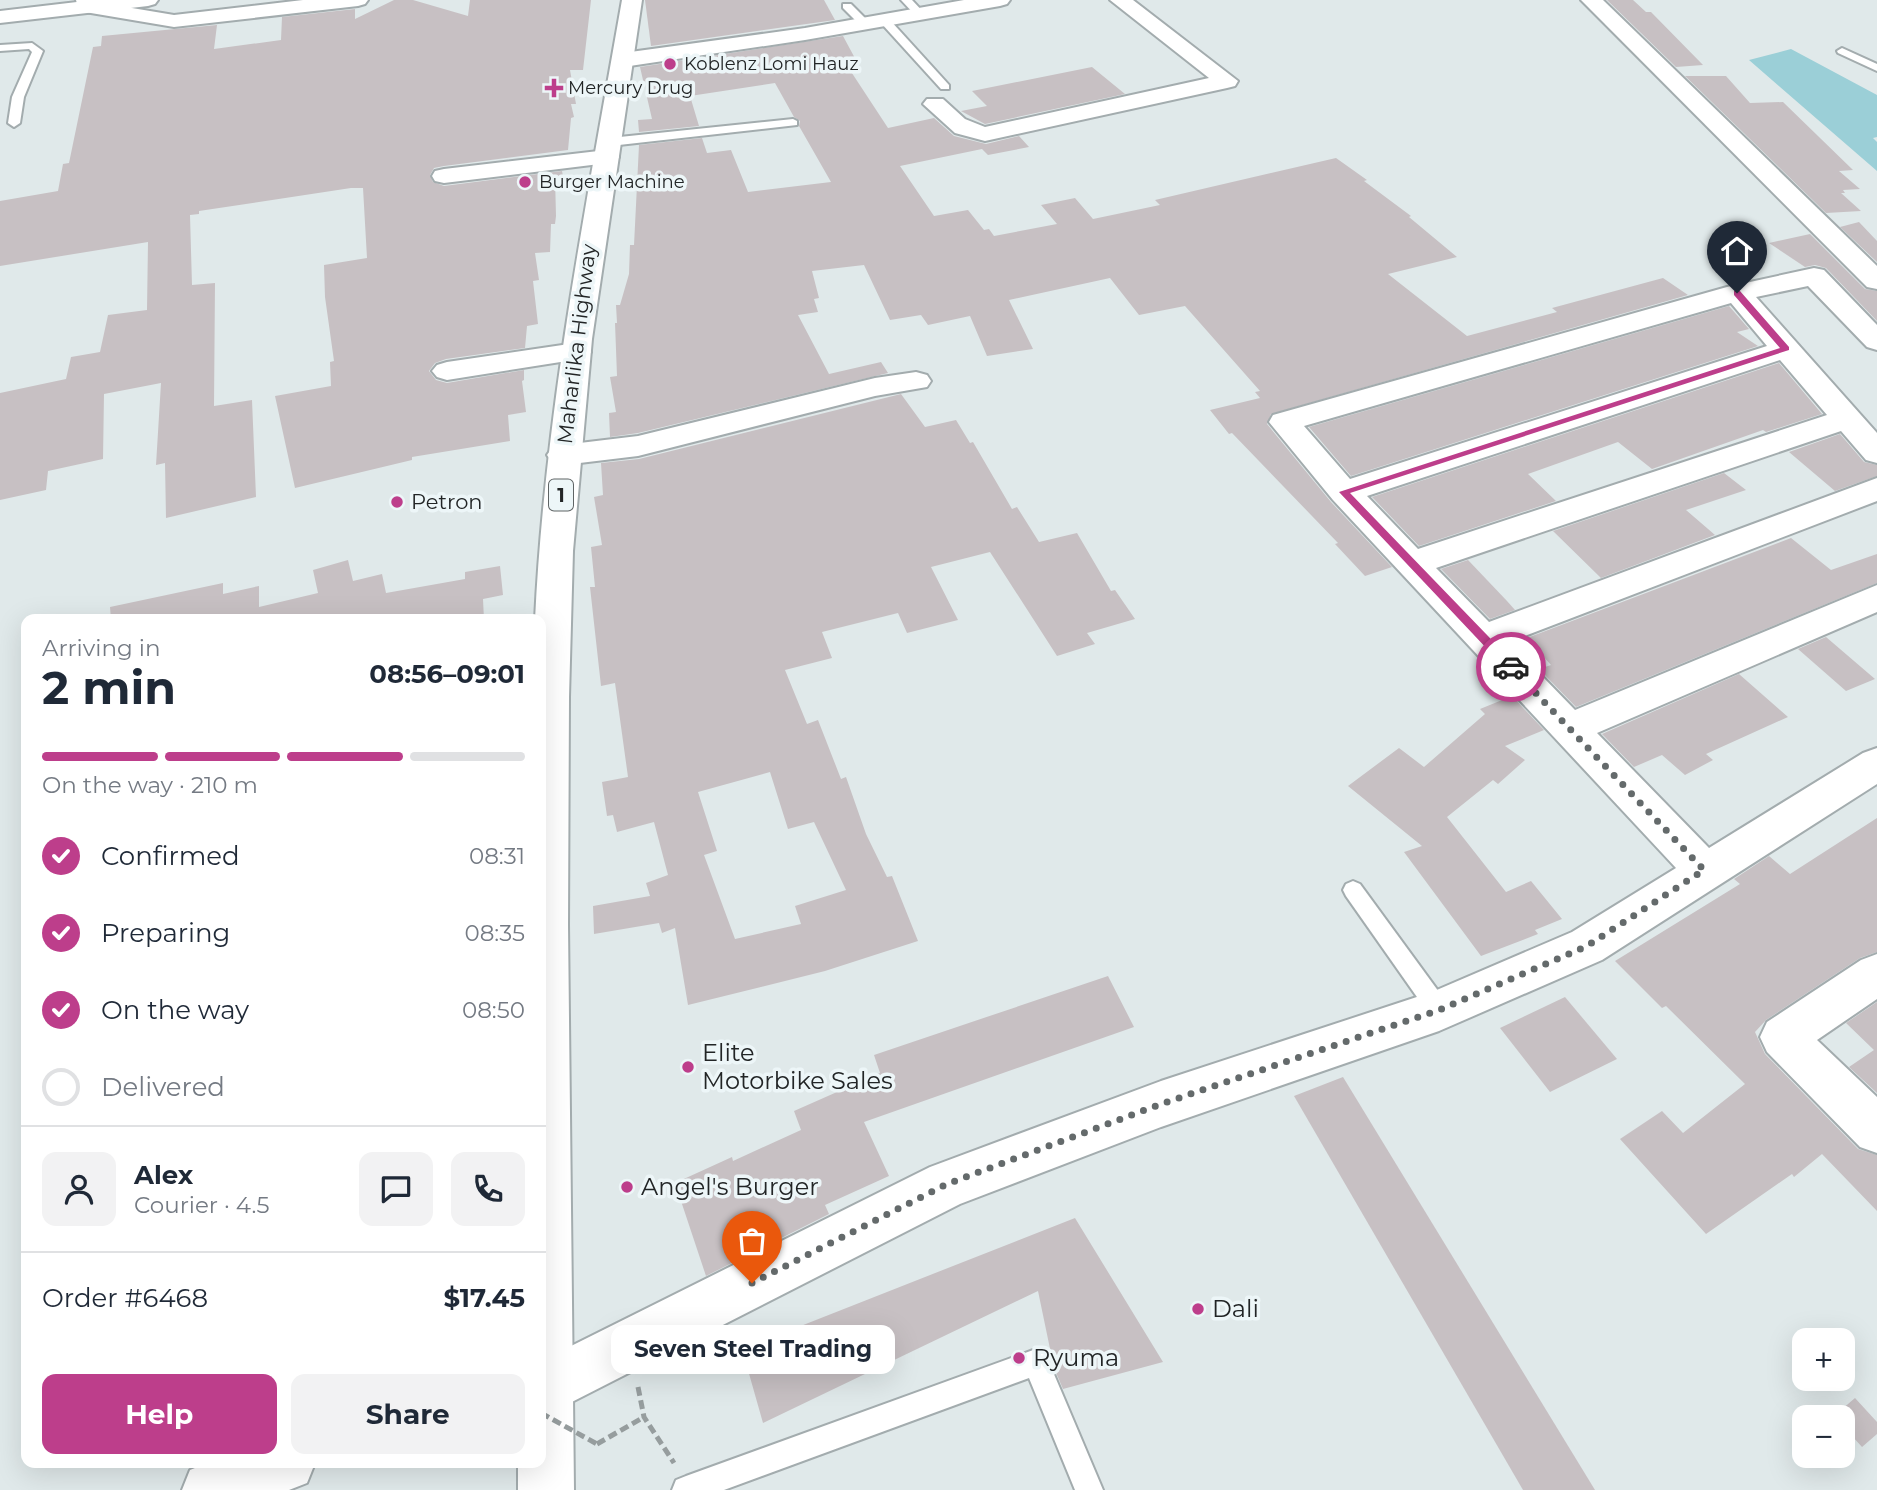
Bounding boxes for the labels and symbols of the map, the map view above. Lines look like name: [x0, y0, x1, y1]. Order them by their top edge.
place label: Koblenz Lomi Hauz: [684, 53, 859, 75]
marker: Koblenz Lomi Hauz: [662, 56, 678, 72]
place label: Mercury Drug: [568, 77, 693, 99]
marker: Mercury Drug: [546, 80, 562, 96]
place label: Burger Machine: [539, 171, 685, 193]
marker: Burger Machine: [517, 174, 533, 190]
pin: [1707, 221, 1767, 293]
street label: Maharlika Highway: [552, 242, 601, 445]
road number: 1: [549, 480, 573, 510]
place label: Petron: [411, 489, 483, 514]
marker: Petron: [389, 494, 405, 510]
courier: [1476, 632, 1546, 702]
place label: Elite Motorbike Sales: [702, 1038, 893, 1095]
marker: Elite Motorbike Sales: [680, 1059, 696, 1075]
place label: Angel's Burger: [641, 1172, 819, 1201]
marker: Angel's Burger: [619, 1179, 635, 1195]
pin: [722, 1211, 782, 1283]
place label: Dali: [1212, 1294, 1259, 1323]
marker: Dali: [1190, 1301, 1206, 1317]
callout: Seven Steel Trading: [610, 1325, 894, 1374]
place label: Ryuma: [1033, 1343, 1119, 1372]
marker: Ryuma: [1011, 1350, 1027, 1366]

